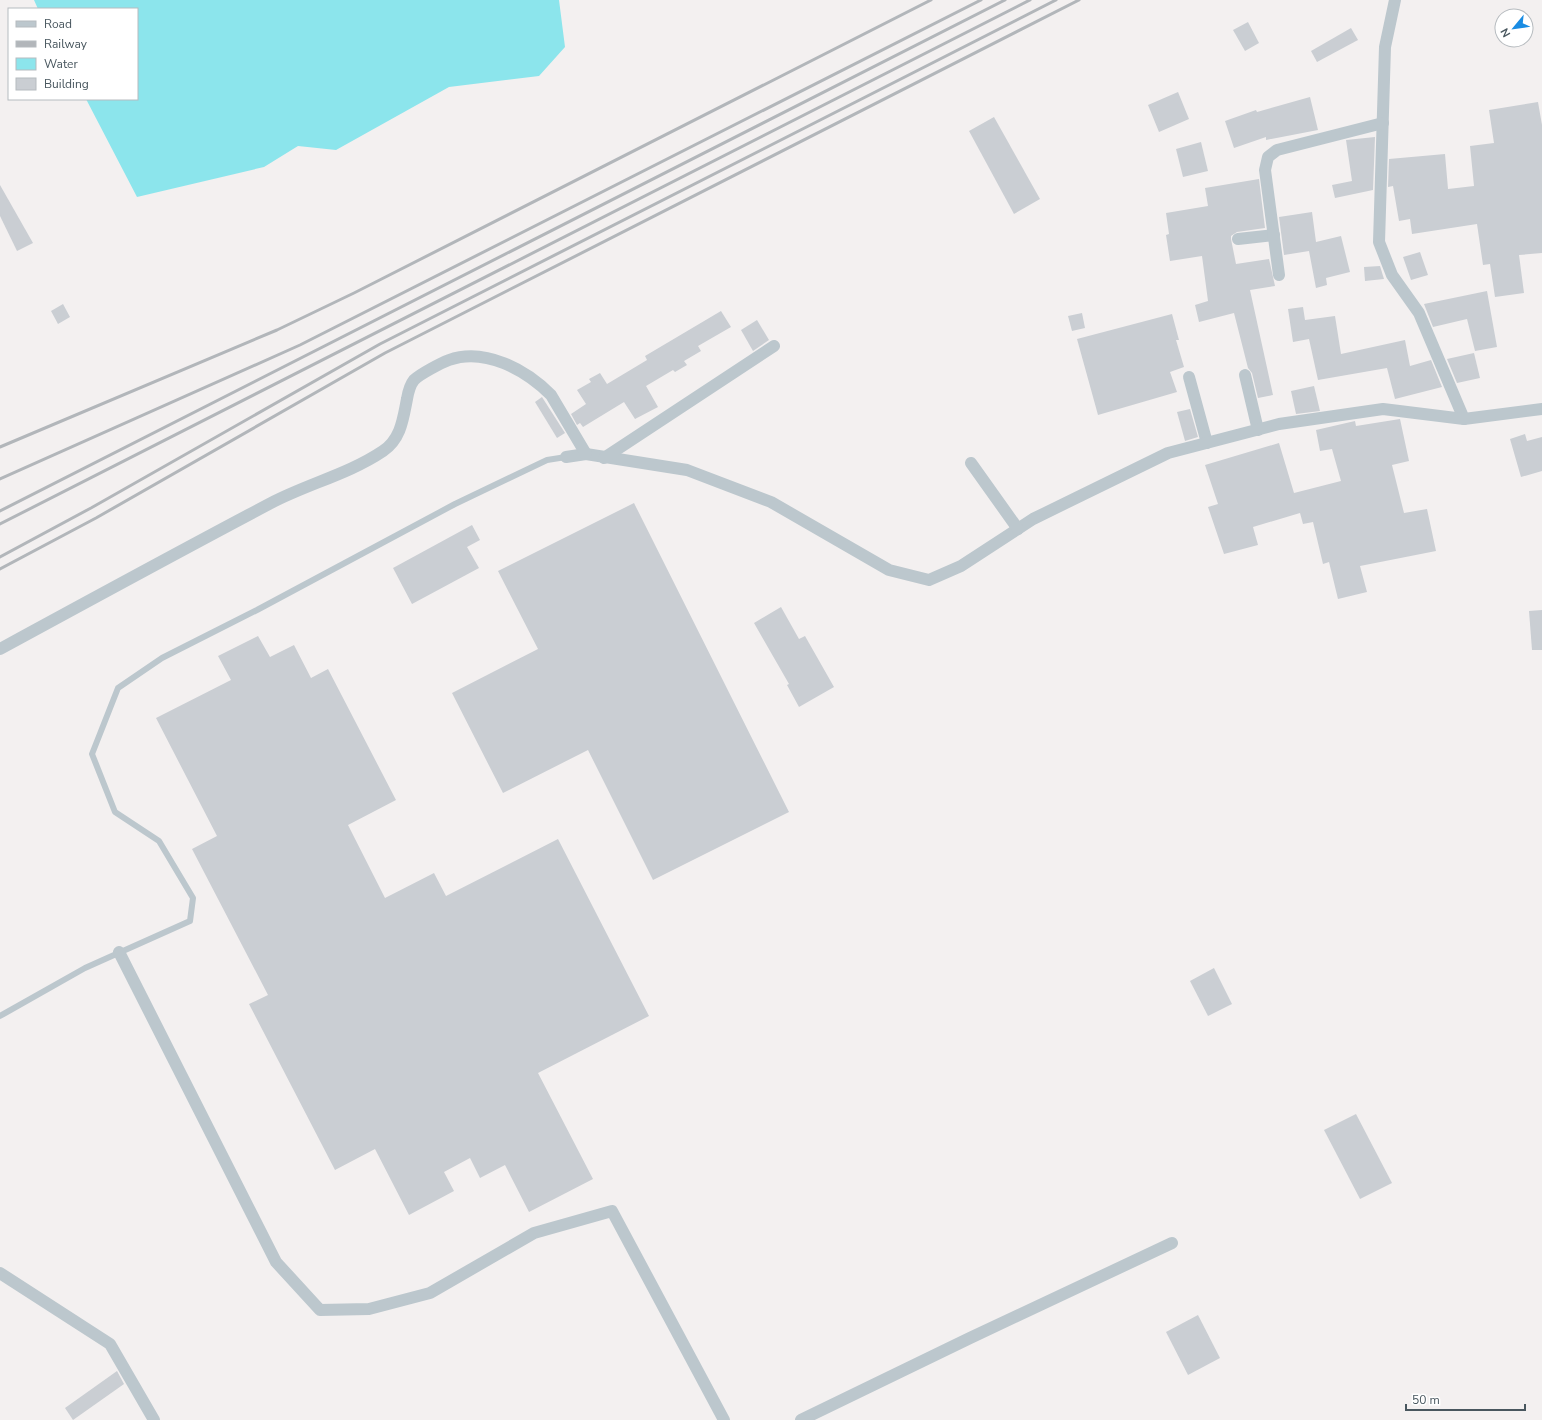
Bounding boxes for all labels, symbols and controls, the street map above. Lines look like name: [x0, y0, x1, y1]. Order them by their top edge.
legend: [8, 8, 138, 100]
north arrow: [1494, 8, 1534, 48]
text: Road: [44, 16, 72, 32]
text: N: [1497, 25, 1514, 40]
text: Railway: [44, 36, 88, 52]
text: Water: [44, 56, 78, 72]
text: Building: [44, 76, 89, 92]
scale bar: [1406, 1386, 1525, 1412]
text: 50 m: [1412, 1392, 1440, 1408]

